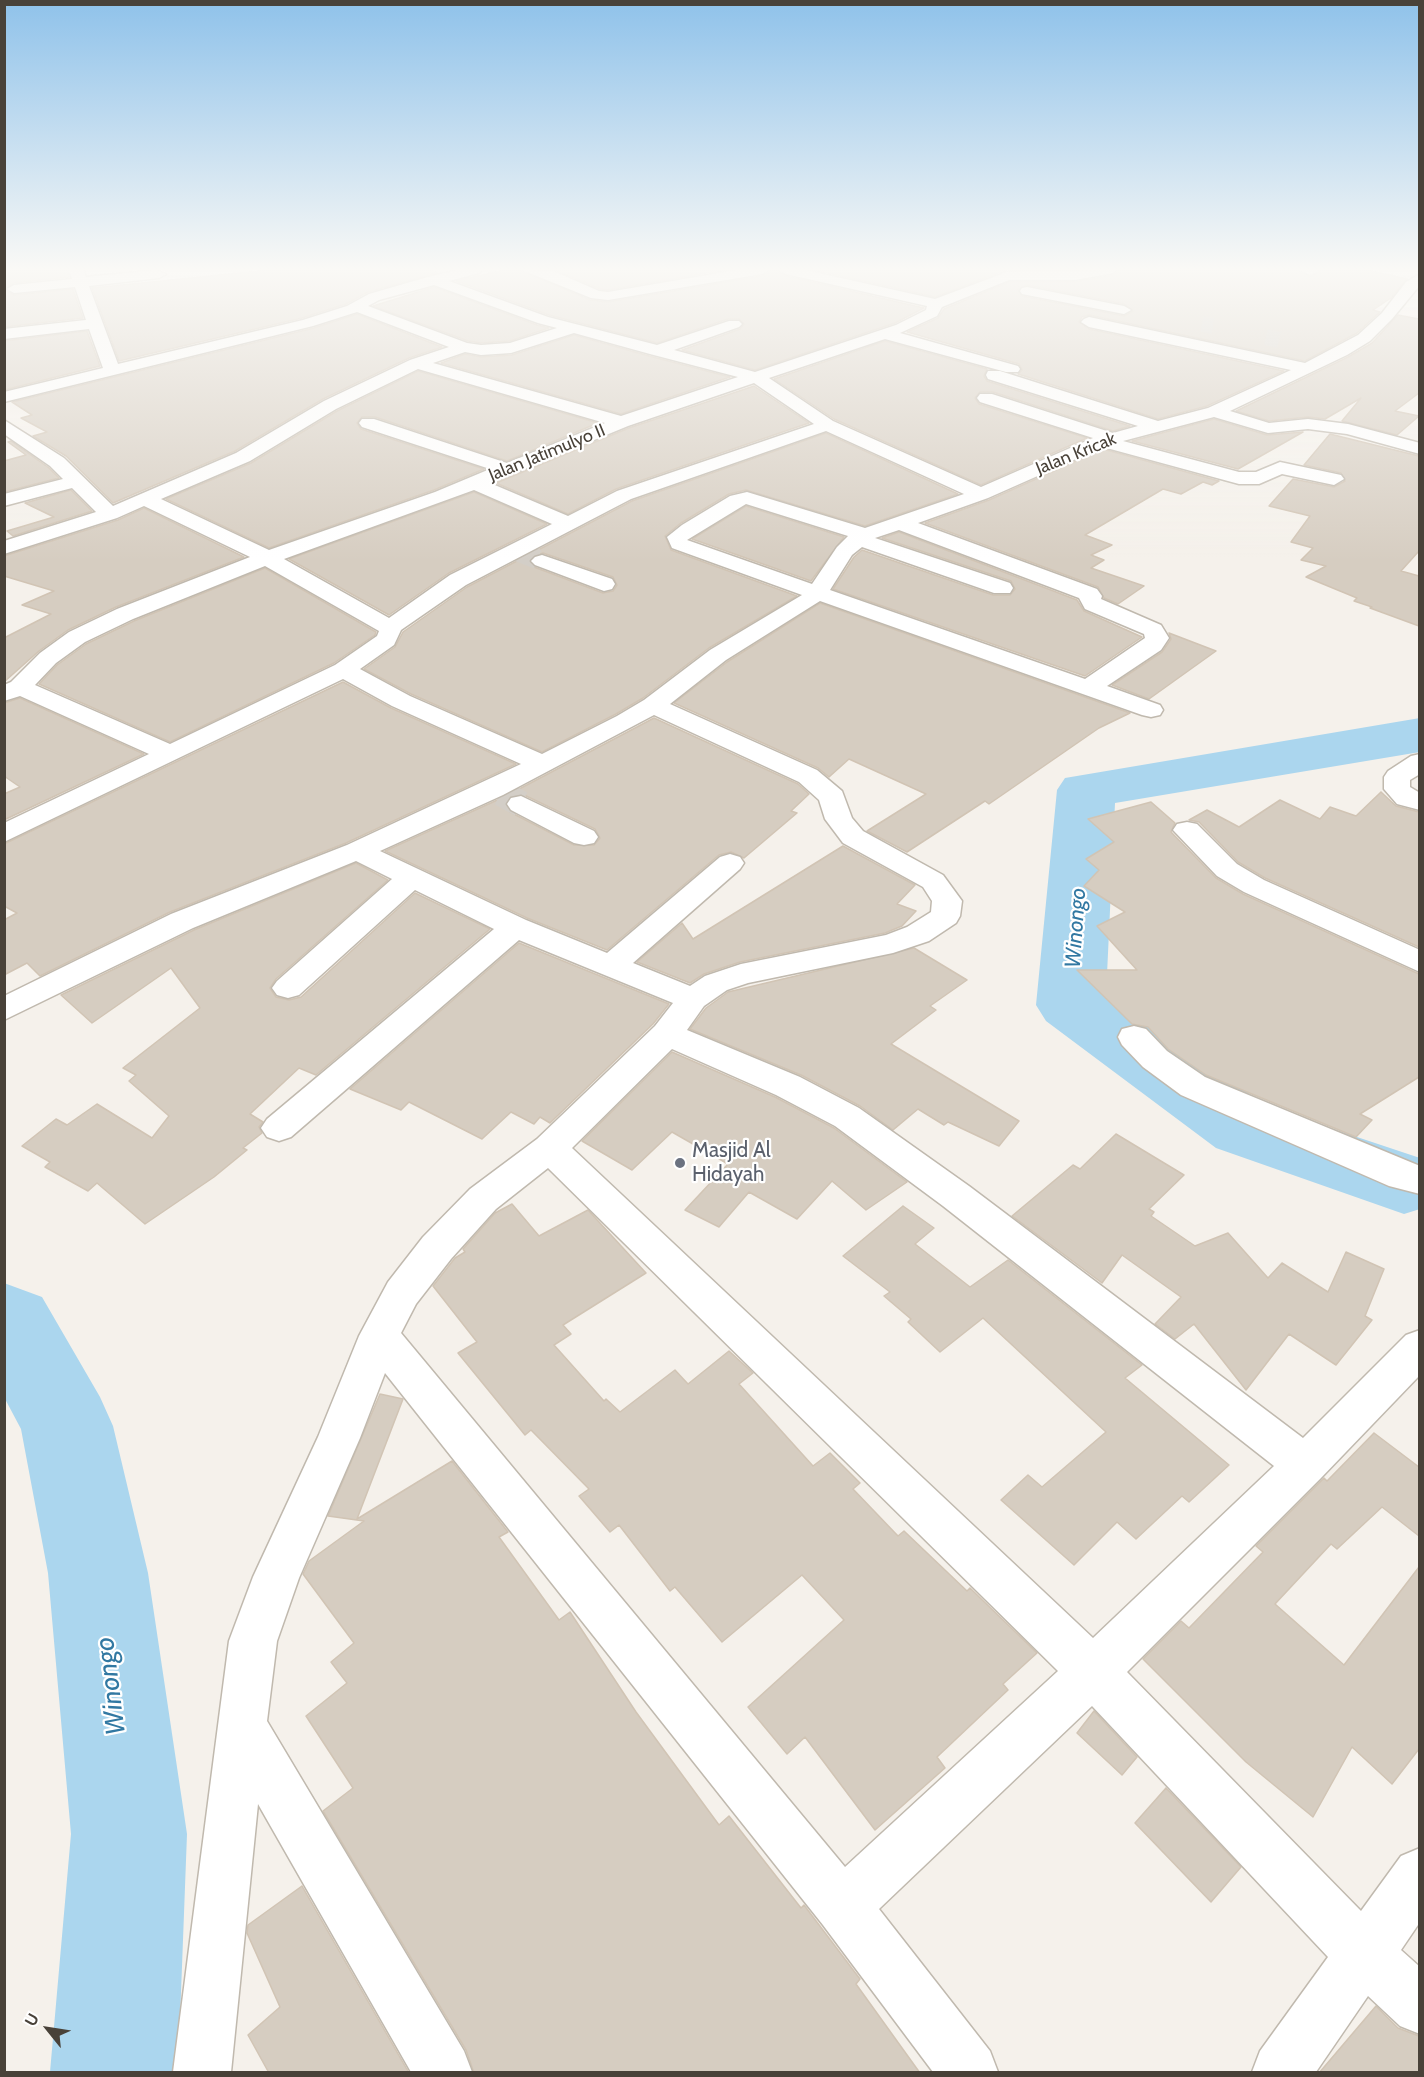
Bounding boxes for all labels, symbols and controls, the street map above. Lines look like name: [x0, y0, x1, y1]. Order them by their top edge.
street label: Jalan Jatimulyo II: [485, 420, 609, 486]
street label: Jalan Kricak: [1033, 428, 1119, 480]
water label: Winongo: [1060, 887, 1092, 969]
place label: Masjid Al Hidayah: [692, 1138, 771, 1188]
marker: Masjid Al Hidayah: [673, 1156, 687, 1170]
water label: Winongo: [89, 1635, 133, 1737]
north arrow: [18, 1999, 78, 2059]
text: U: [21, 2010, 43, 2029]

